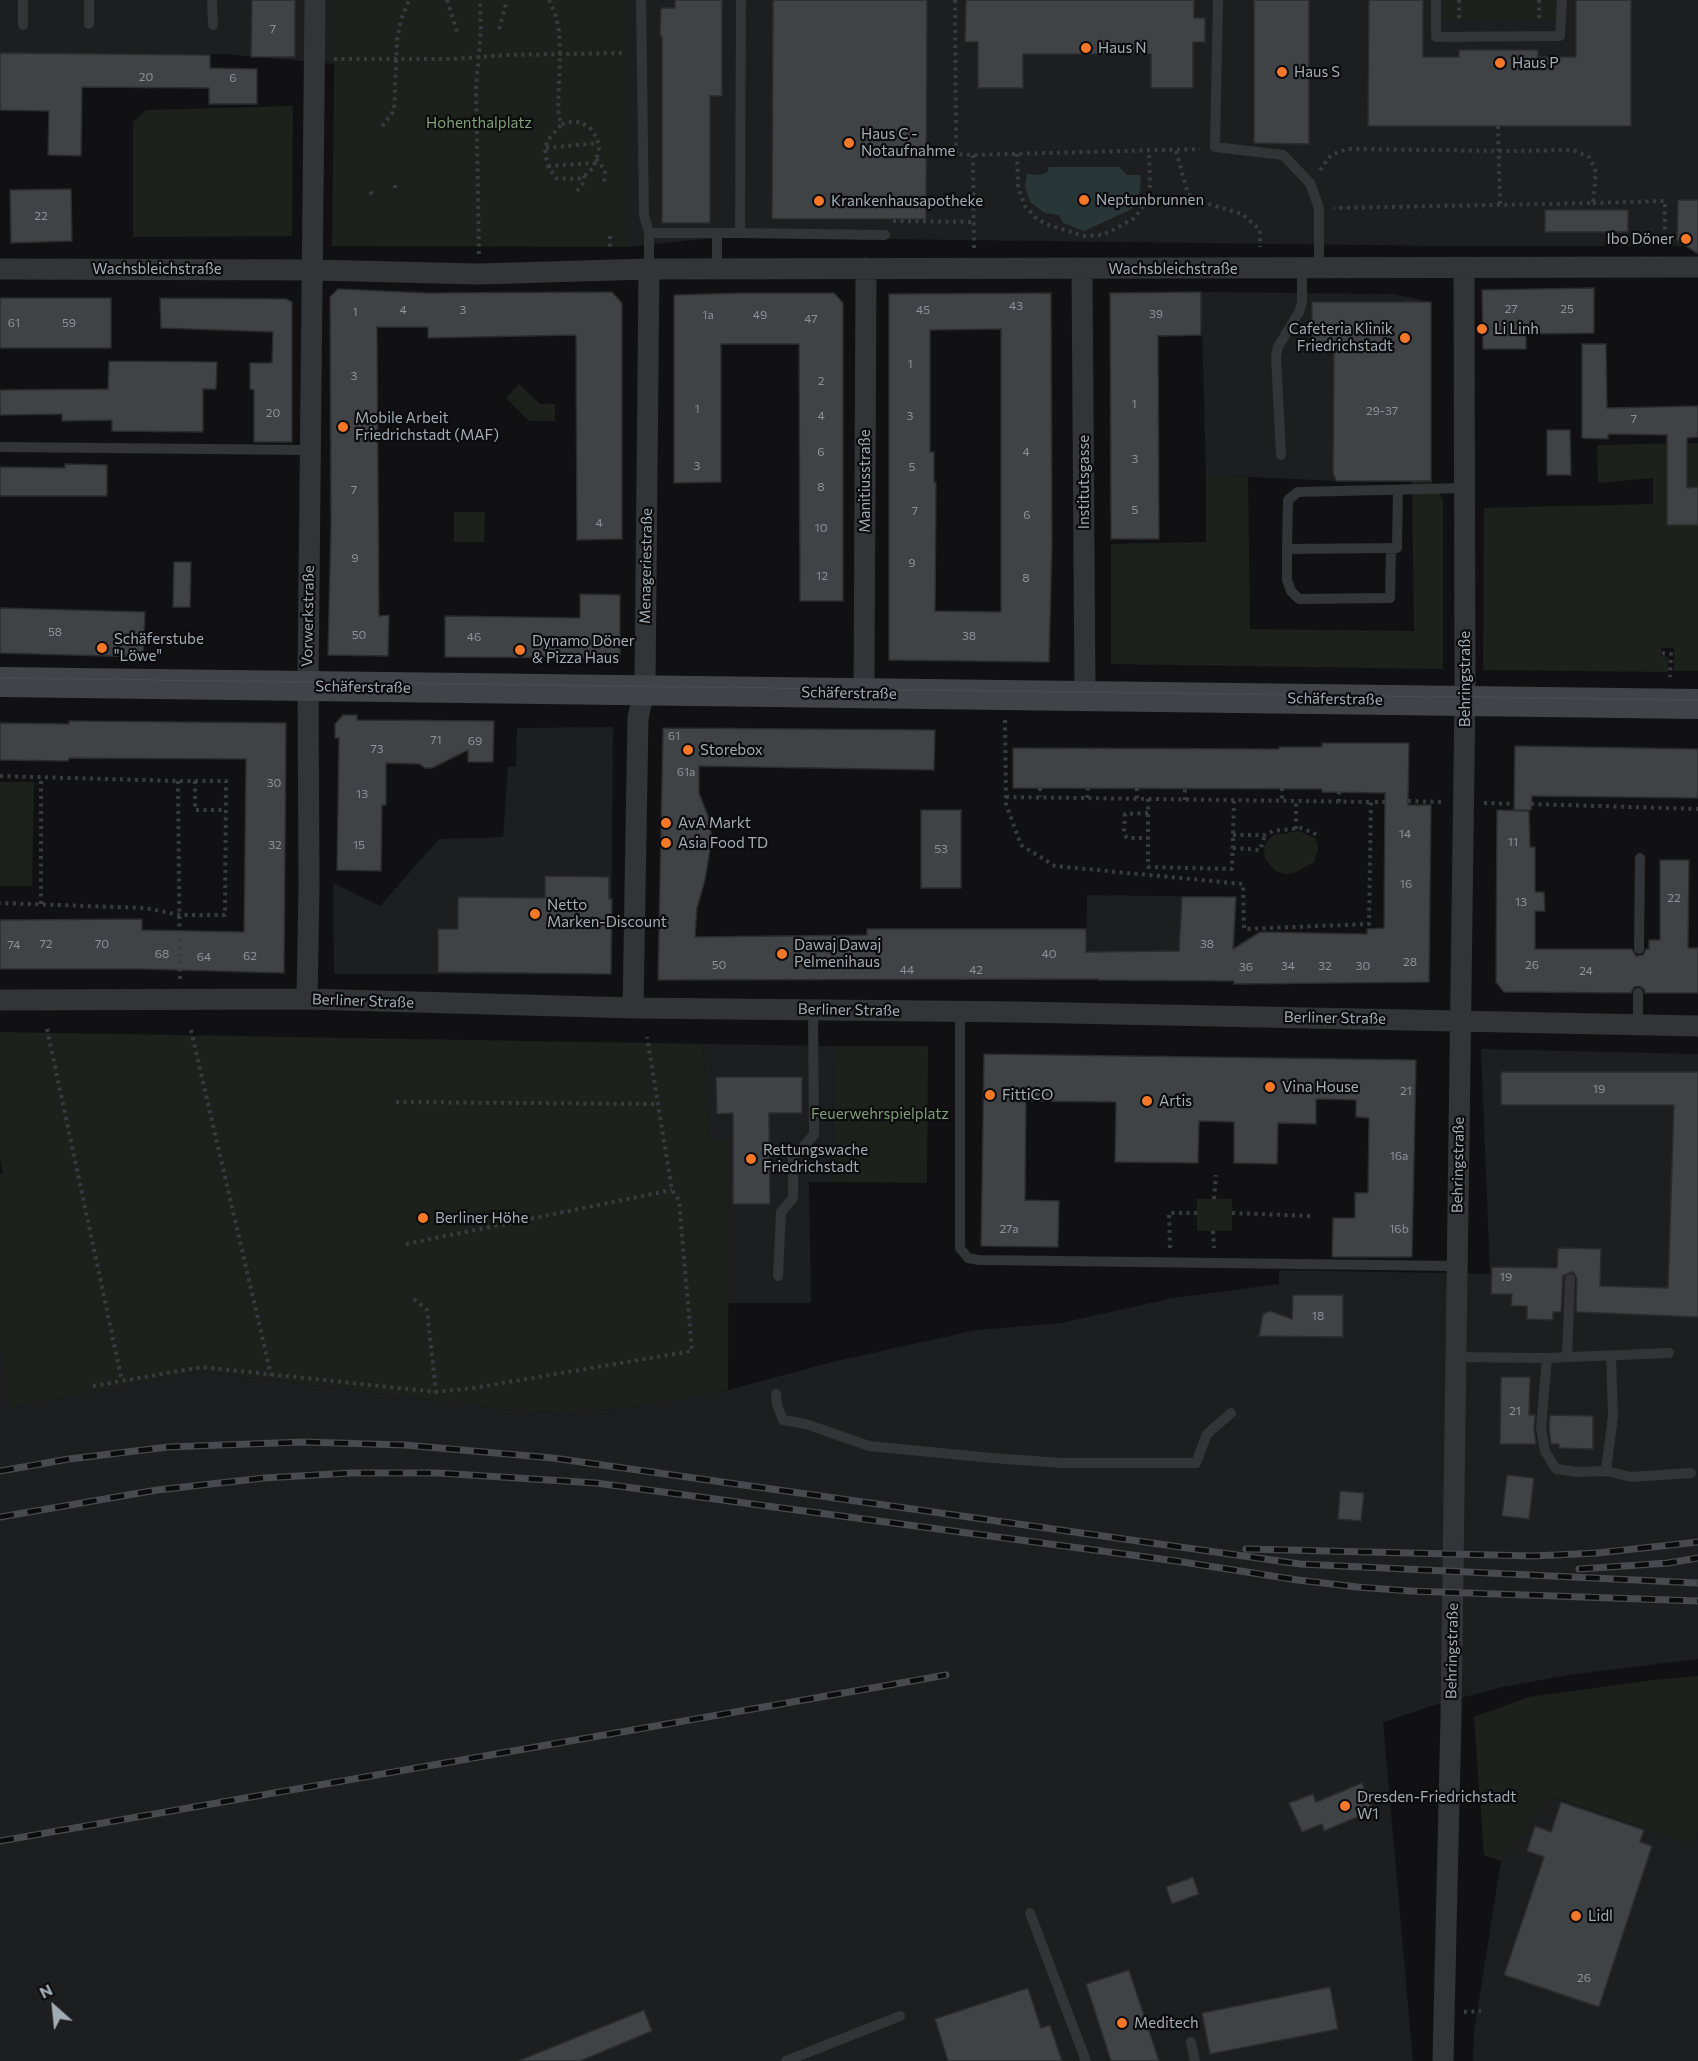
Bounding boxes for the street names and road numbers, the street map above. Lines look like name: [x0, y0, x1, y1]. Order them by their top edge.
street label: Wachsbleichstraße: [92, 260, 222, 278]
street label: Wachsbleichstraße: [1108, 260, 1238, 278]
street label: Manitiusstraße: [856, 429, 874, 533]
street label: Institutsgasse: [1075, 435, 1093, 529]
street label: Menageriestraße: [636, 508, 656, 624]
street label: Vorwerkstraße: [298, 565, 318, 667]
street label: Behringstraße: [1456, 631, 1474, 727]
street label: Schäferstraße: [315, 677, 411, 697]
street label: Schäferstraße: [801, 683, 897, 703]
street label: Schäferstraße: [1287, 689, 1383, 709]
street label: Berliner Straße: [312, 990, 414, 1012]
street label: Berliner Straße: [798, 1000, 900, 1020]
street label: Berliner Straße: [1284, 1008, 1386, 1028]
street label: Behringstraße: [1448, 1117, 1468, 1213]
street label: Behringstraße: [1442, 1603, 1462, 1699]

